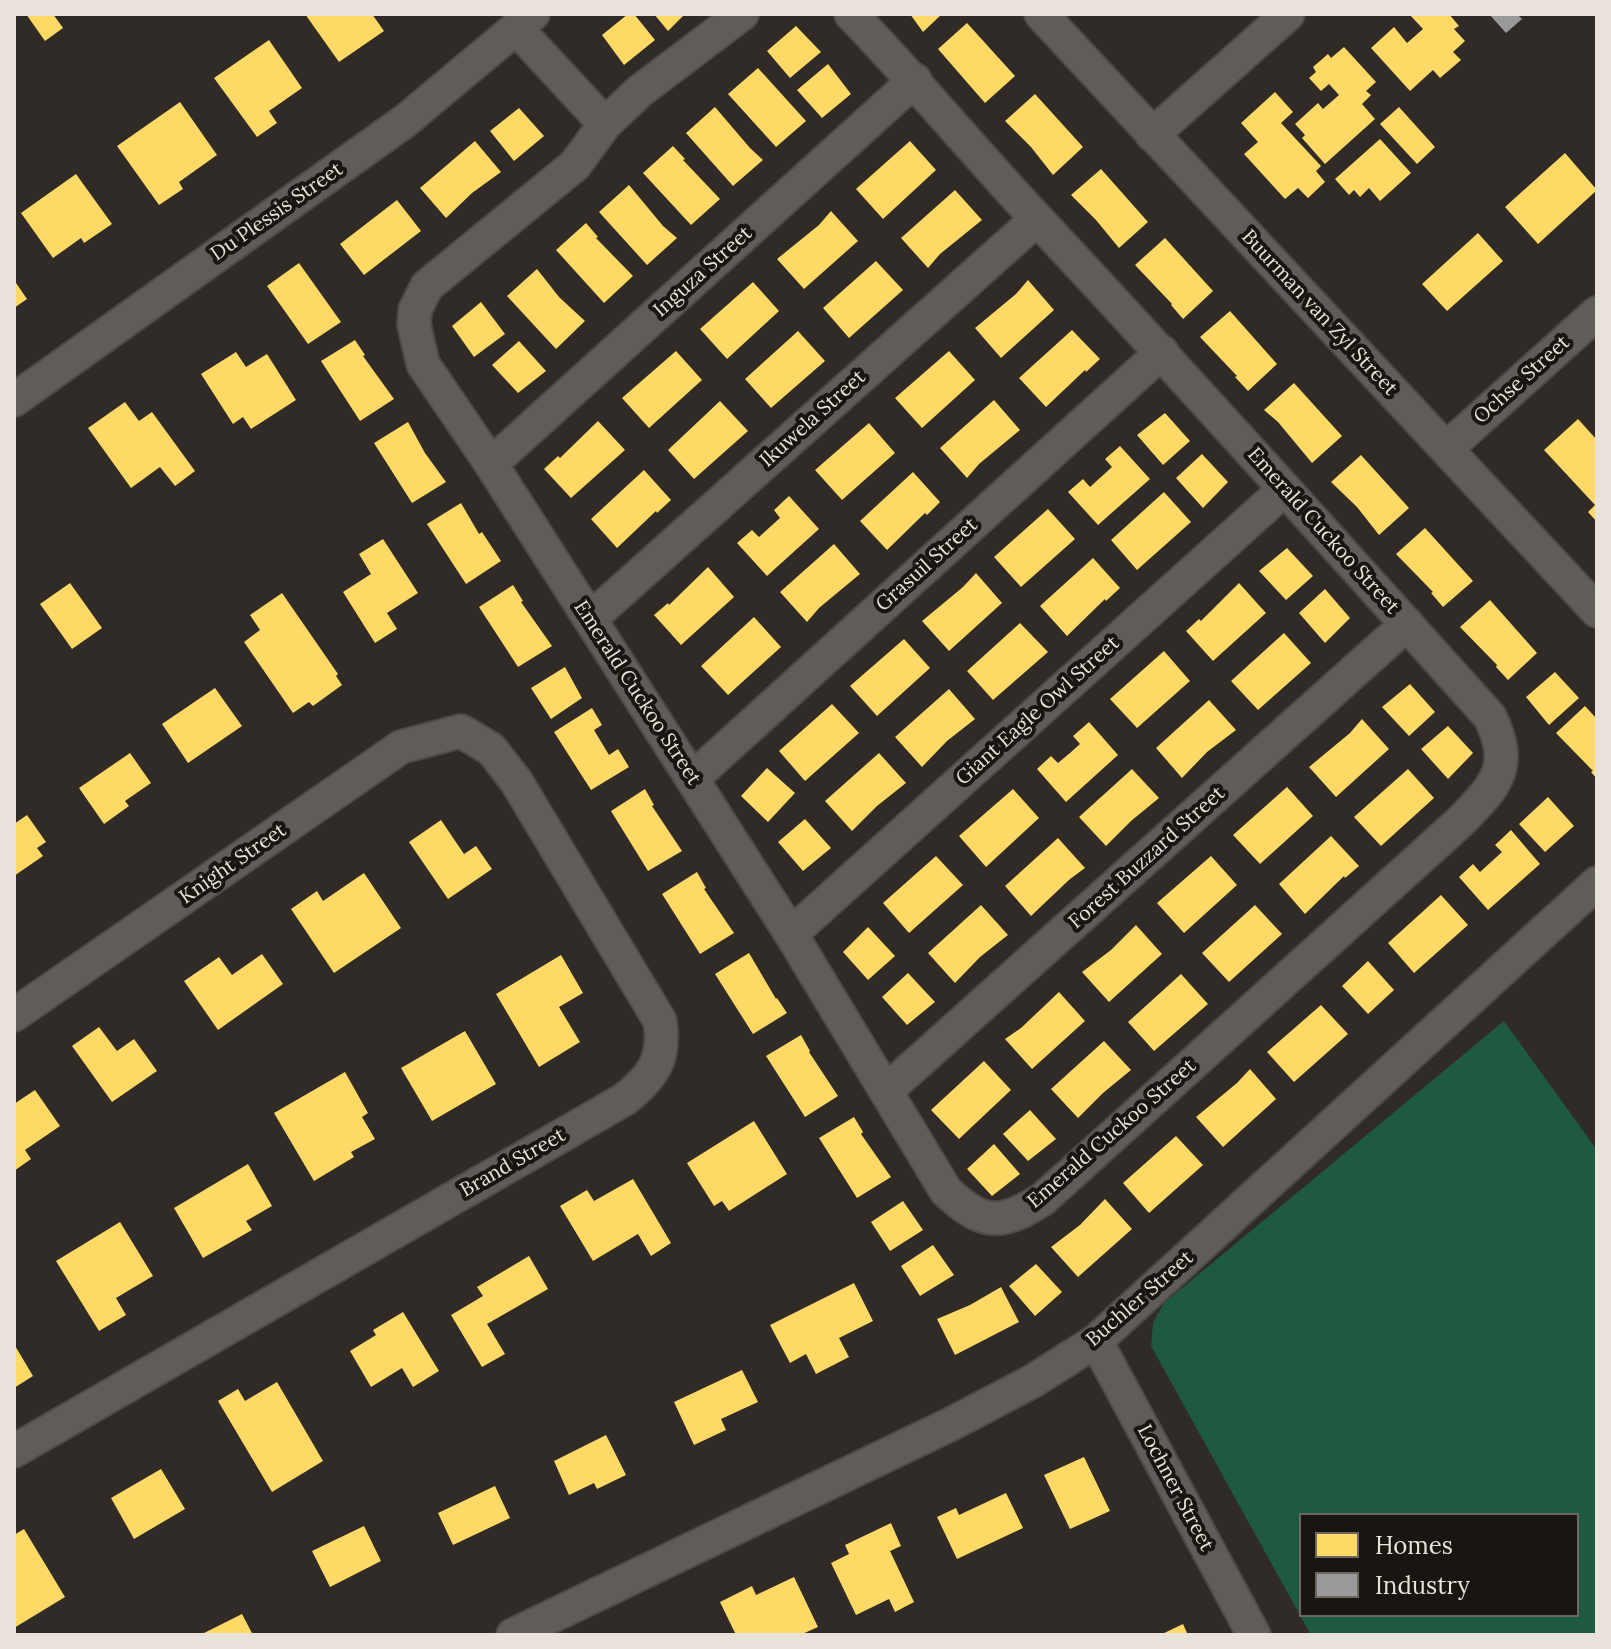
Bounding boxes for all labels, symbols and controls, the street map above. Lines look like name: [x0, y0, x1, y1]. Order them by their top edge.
street label: Du Plessis Street: [206, 158, 348, 266]
street label: Inguza Street: [649, 222, 757, 322]
street label: Buurman van Zyl Street: [1236, 225, 1402, 401]
street label: Ochse Street: [1469, 331, 1575, 429]
street label: Ikuwela Street: [755, 365, 871, 473]
street label: Emerald Cuckoo Street: [1242, 443, 1404, 619]
street label: Grasuil Street: [871, 513, 983, 617]
street label: Emerald Cuckoo Street: [568, 596, 706, 790]
street label: Giant Eagle Owl Street: [951, 631, 1125, 791]
street label: Forest Buzzard Street: [1064, 782, 1230, 934]
street label: Knight Street: [175, 818, 291, 910]
street label: Emerald Cuckoo Street: [1023, 1054, 1201, 1214]
street label: Brand Street: [456, 1123, 570, 1203]
street label: Buchler Street: [1082, 1246, 1198, 1352]
street label: Lochner Street: [1132, 1421, 1218, 1555]
legend: [1299, 1513, 1579, 1617]
text: Homes: [1375, 1530, 1453, 1561]
text: Industry: [1375, 1570, 1470, 1601]

